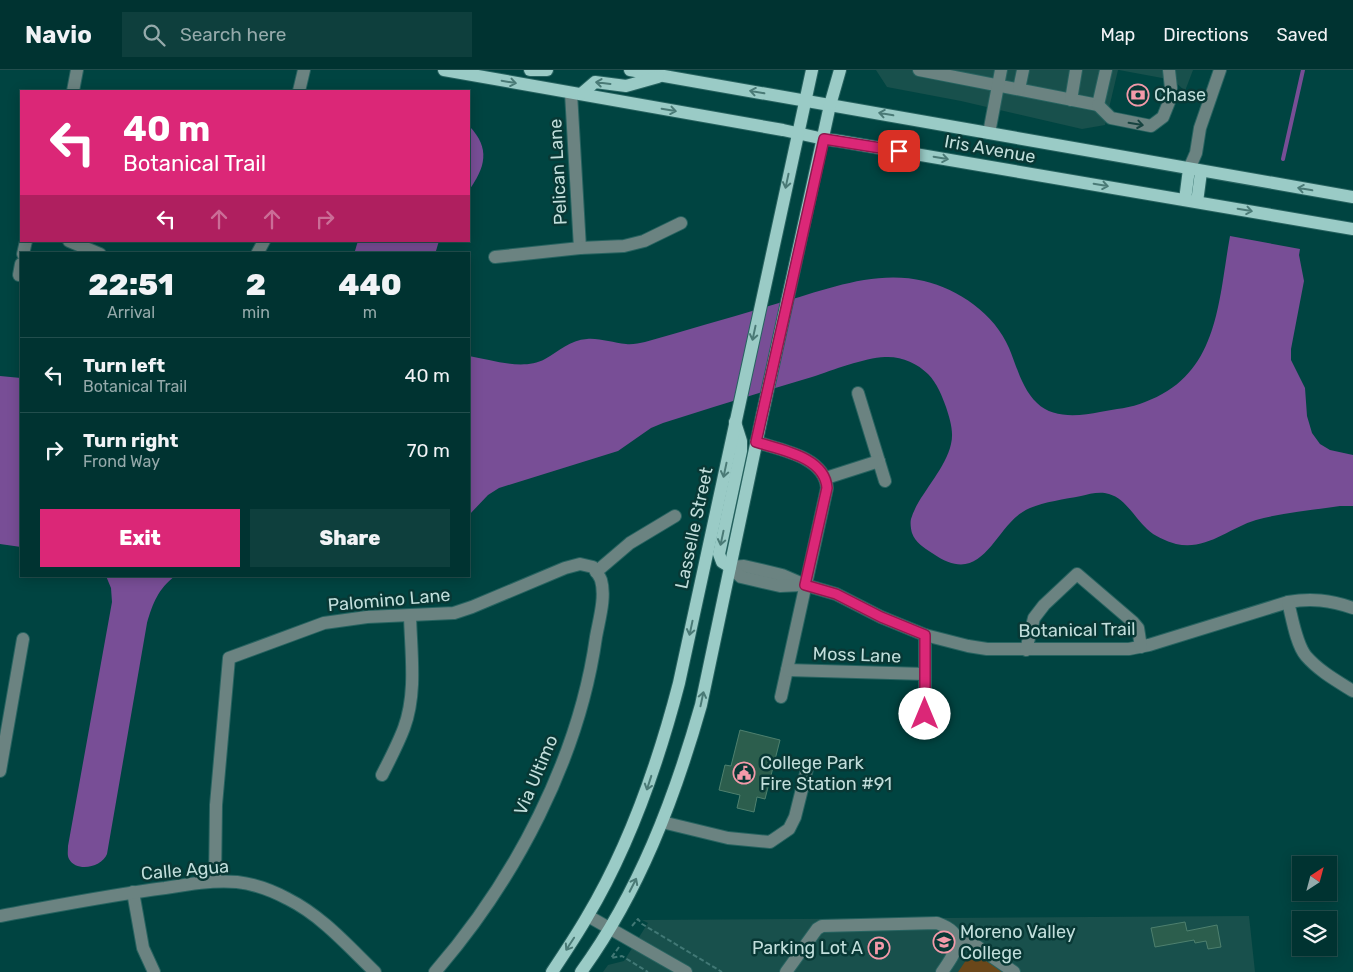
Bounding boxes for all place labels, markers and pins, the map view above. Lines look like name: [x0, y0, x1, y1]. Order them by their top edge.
bank icon: Chase: [1126, 83, 1150, 107]
place label: Chase: [1154, 84, 1206, 106]
pin: [878, 130, 920, 172]
place label: College Park Fire Station #91: [760, 752, 892, 795]
public building icon: College Park Fire Station #91: [732, 761, 756, 785]
place label: Moreno Valley College: [960, 921, 1076, 964]
school or university icon: Moreno Valley College: [932, 930, 956, 954]
parking icon: Parking Lot A: [867, 936, 891, 960]
place label: Parking Lot A: [752, 937, 863, 959]

